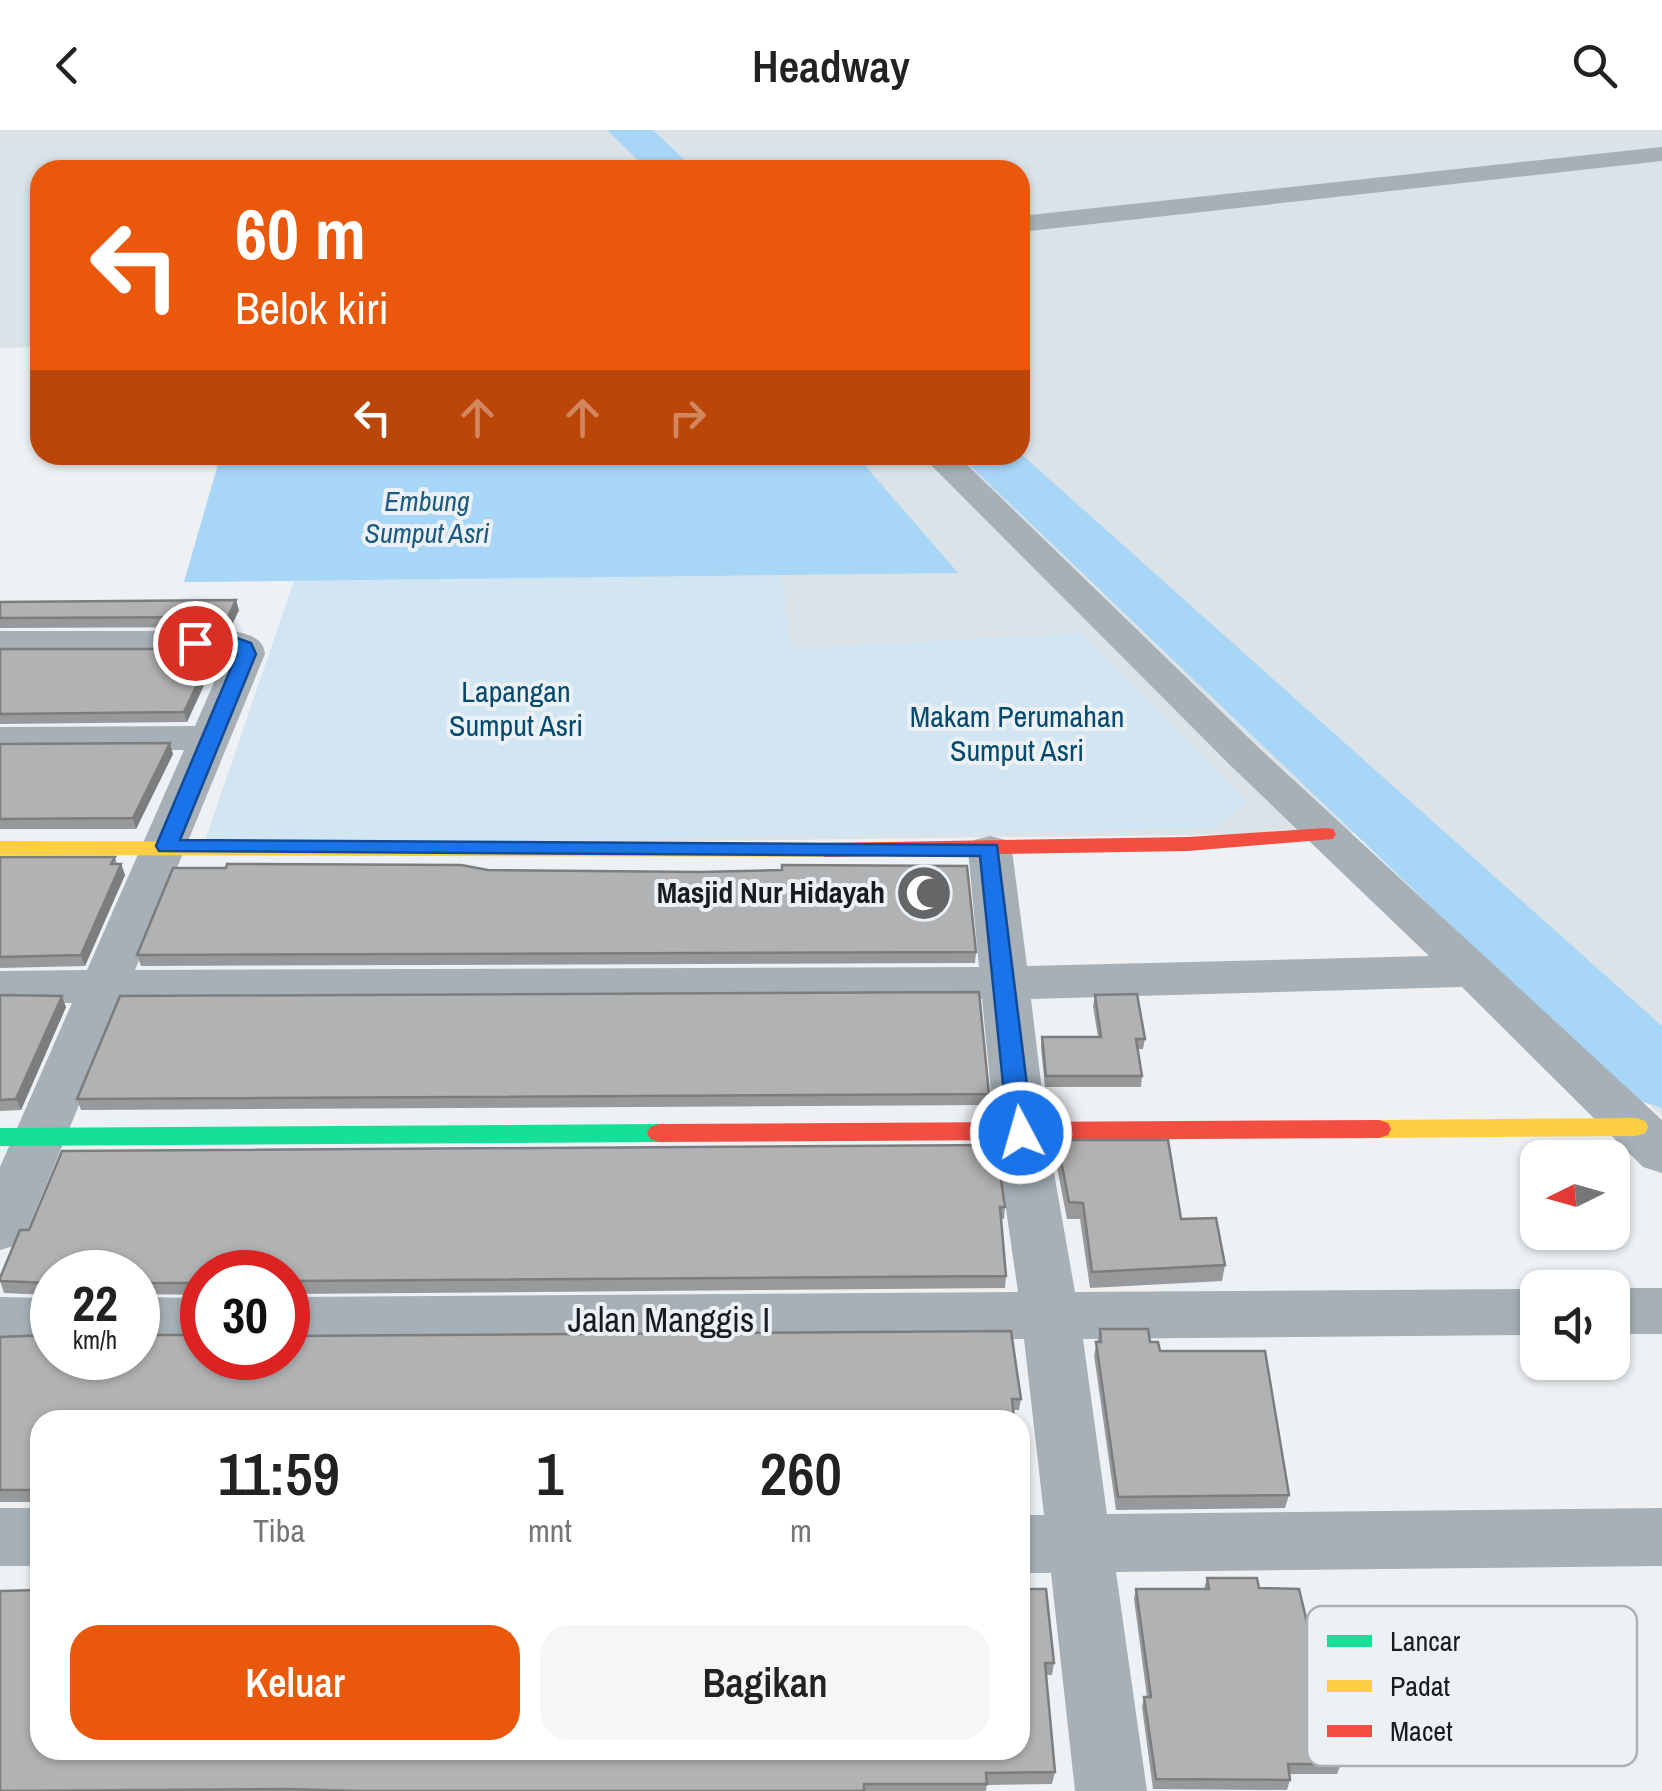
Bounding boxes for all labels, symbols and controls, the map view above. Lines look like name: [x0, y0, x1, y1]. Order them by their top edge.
text: Headway: [752, 35, 910, 96]
icon: back: [40, 38, 95, 93]
icon: search: [1567, 38, 1622, 93]
text: 60 m: [235, 187, 366, 281]
icon: left: [70, 200, 200, 330]
text: Belok kiri: [235, 277, 389, 338]
icon: left: [345, 390, 400, 445]
icon: ahead: [450, 390, 505, 445]
icon: ahead: [555, 390, 610, 445]
icon: right: [660, 390, 715, 445]
water label: Embung Sumput Asri: [365, 482, 490, 552]
pin: [153, 601, 238, 686]
icon: arrive: [168, 616, 223, 671]
park label: Lapangan Sumput Asri: [449, 671, 583, 745]
park label: Makam Perumahan Sumput Asri: [910, 696, 1124, 770]
mosque icon: Masjid Nur Hidayah: [894, 863, 954, 923]
place label: Masjid Nur Hidayah: [657, 872, 885, 912]
position arrow: [969, 1081, 1073, 1185]
north arrow: [1520, 1140, 1630, 1250]
map controls: [1520, 1140, 1630, 1380]
speed limit sign: 30: [180, 1250, 310, 1380]
text: 22: [72, 1269, 118, 1337]
button: sound: [1520, 1270, 1630, 1380]
street label: Jalan Manggis I: [568, 1296, 770, 1343]
text: km/h: [73, 1323, 117, 1357]
text: 11:59: [218, 1433, 340, 1514]
text: 1: [536, 1433, 564, 1514]
text: 260: [760, 1433, 842, 1514]
text: Tiba: [253, 1509, 305, 1552]
text: mnt: [528, 1509, 572, 1552]
text: m: [790, 1509, 812, 1552]
legend: [1307, 1606, 1637, 1766]
text: Lancar: [1390, 1622, 1461, 1660]
button: Keluar: [70, 1625, 520, 1740]
button: Bagikan: [540, 1625, 990, 1740]
text: Padat: [1390, 1667, 1450, 1705]
text: Macet: [1390, 1712, 1453, 1750]

